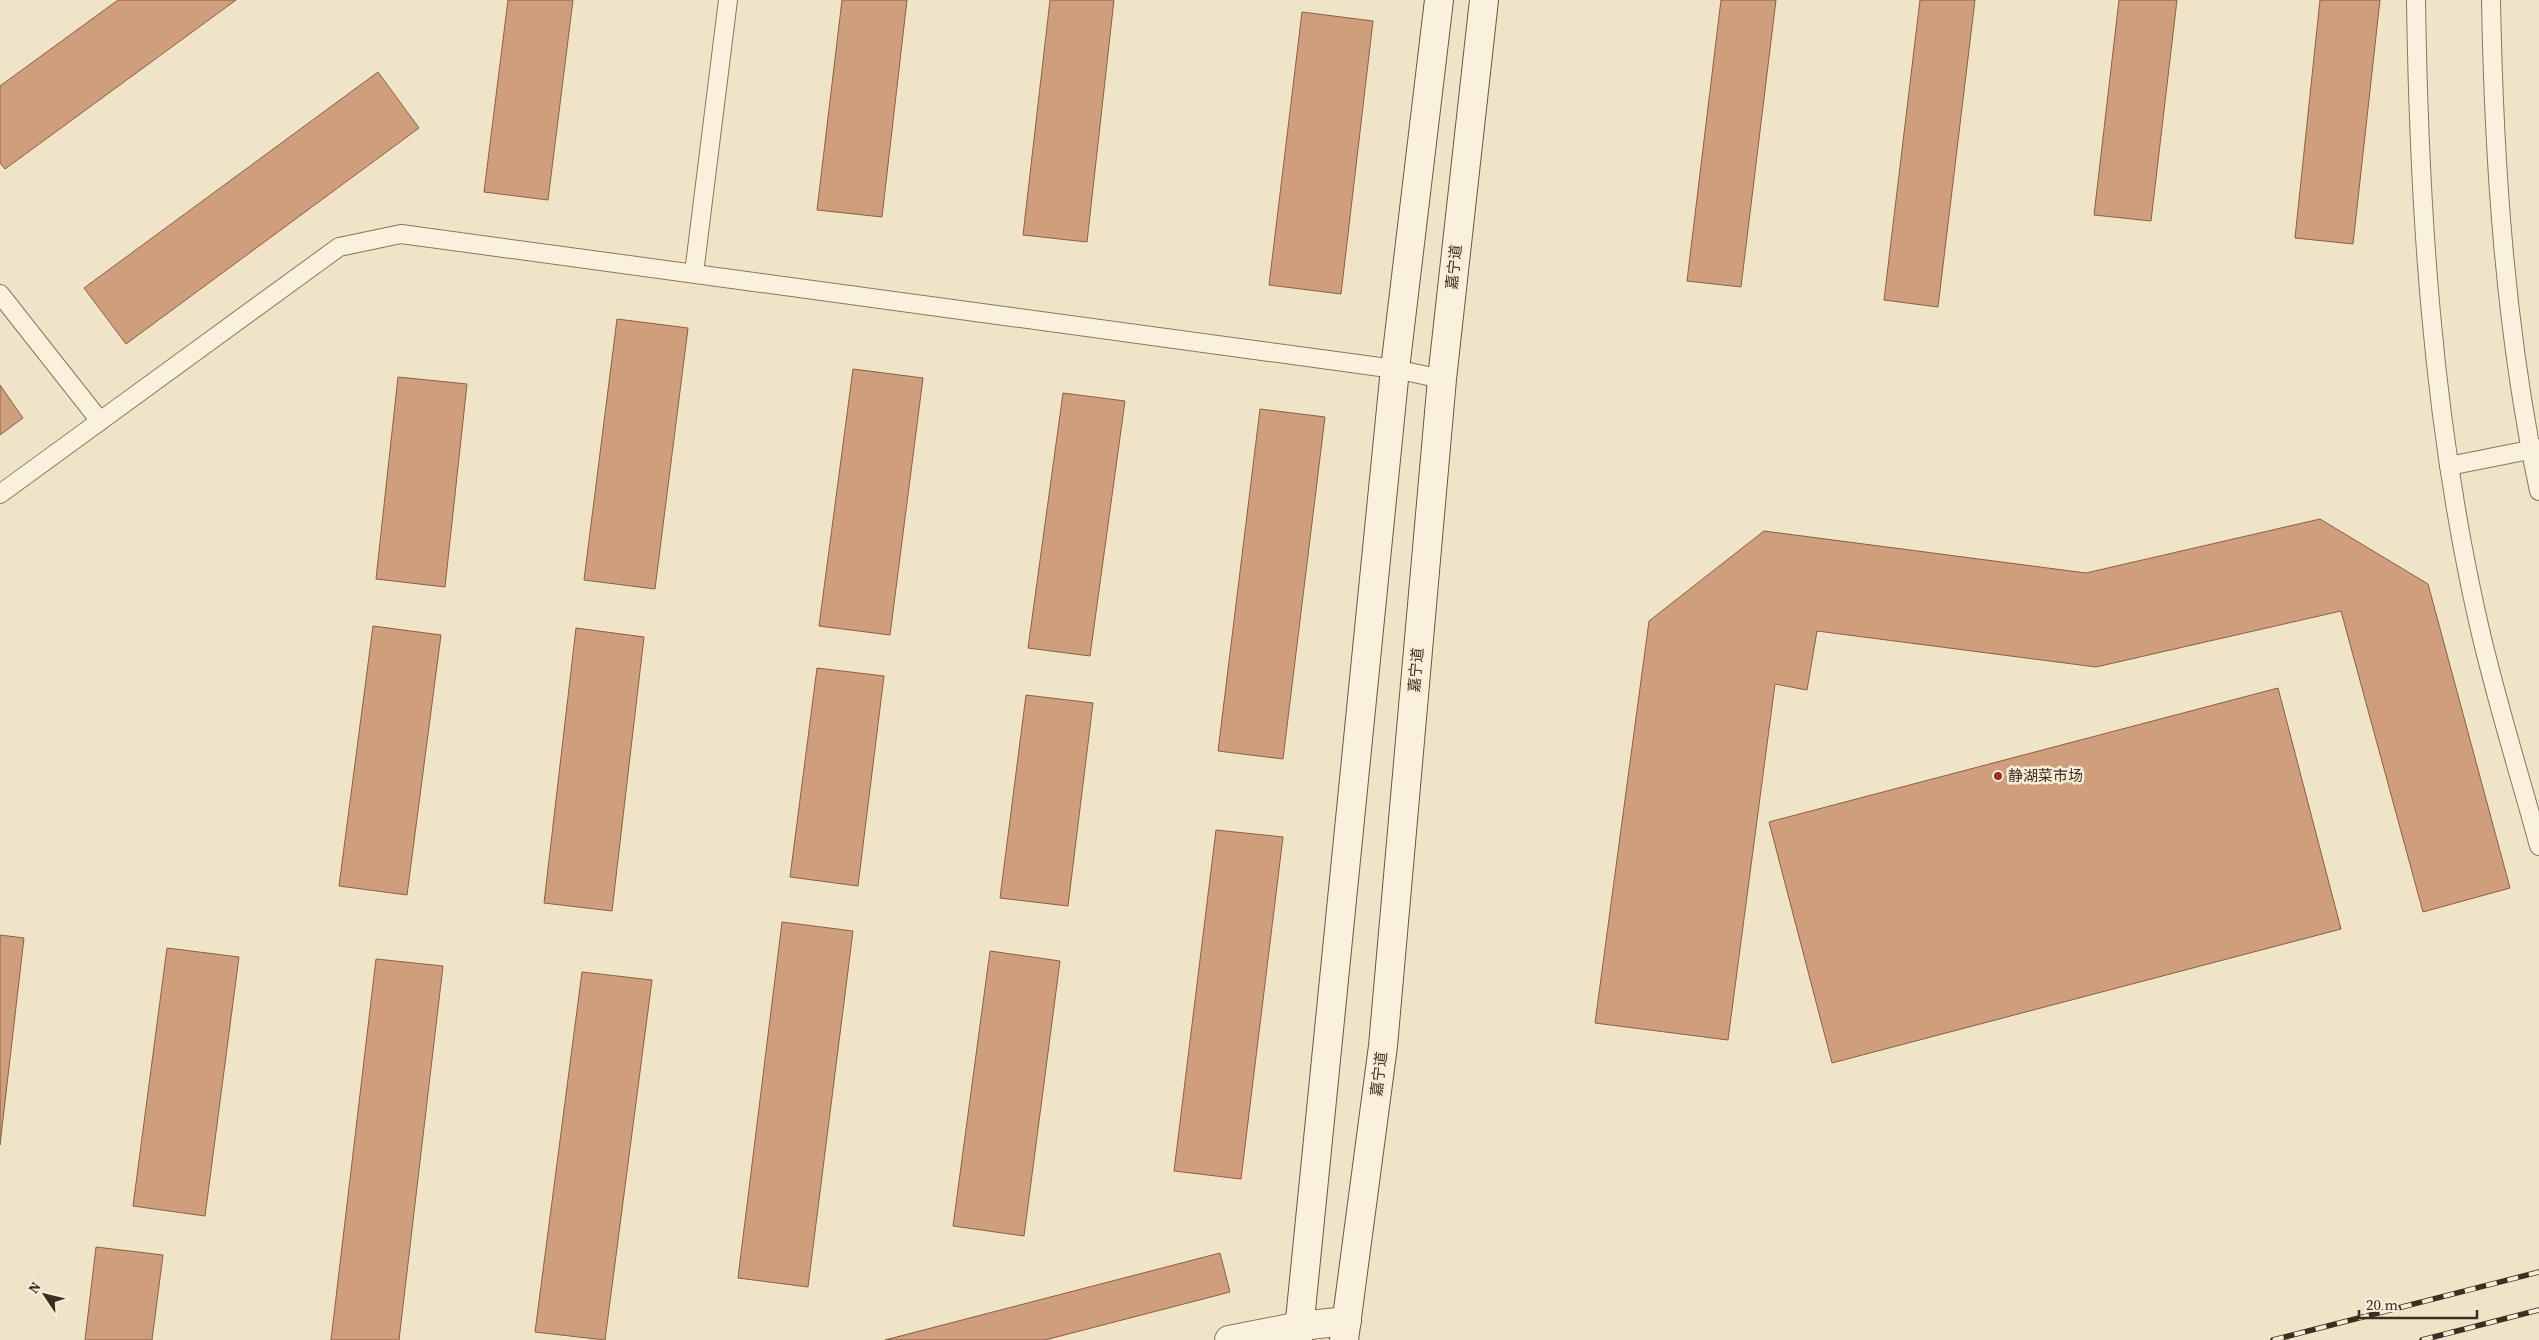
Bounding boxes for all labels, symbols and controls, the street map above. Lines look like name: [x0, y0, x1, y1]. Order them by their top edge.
street label: 嘉宁道: [1441, 243, 1466, 290]
street label: 嘉宁道: [1403, 647, 1428, 693]
place label: 静湖菜市场: [2008, 765, 2083, 786]
marker: 静湖菜市场: [1992, 770, 2004, 782]
street label: 嘉宁道: [1365, 1050, 1392, 1098]
north arrow: [20, 1270, 70, 1320]
text: N: [23, 1278, 45, 1297]
scale bar: [2359, 1288, 2476, 1320]
text: 20 m: [2366, 1294, 2398, 1315]

